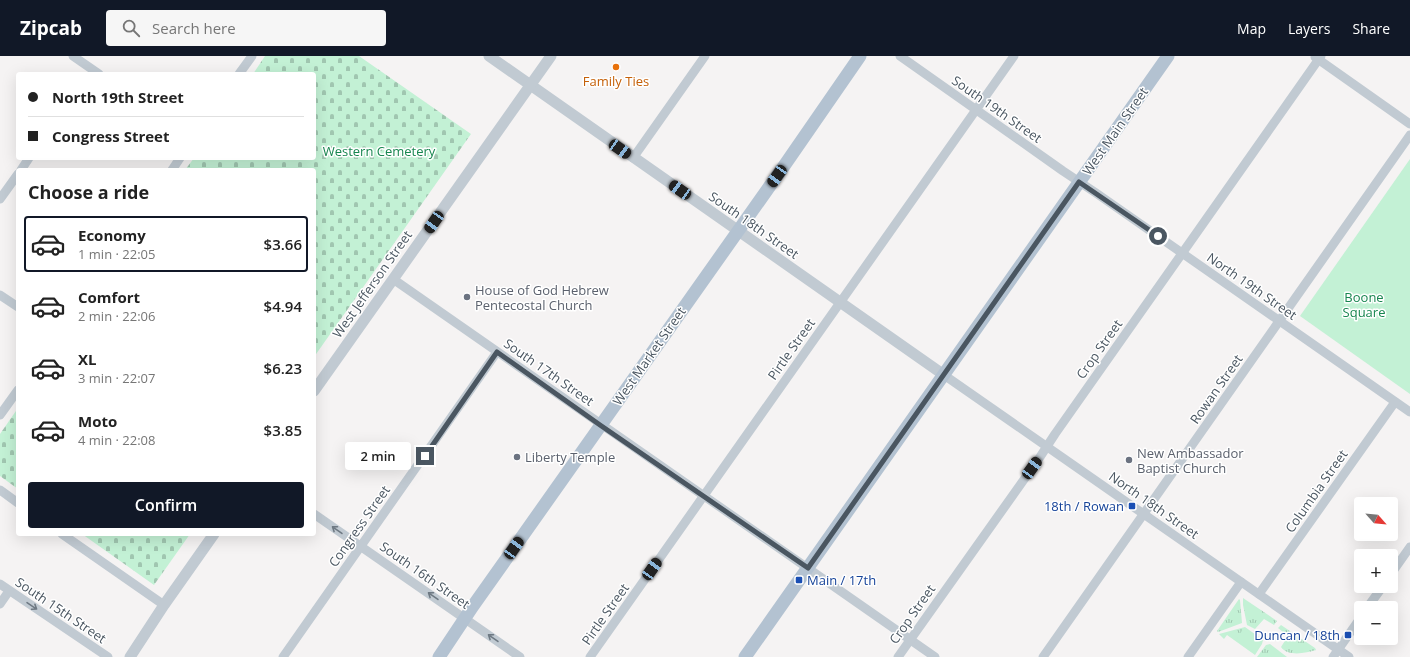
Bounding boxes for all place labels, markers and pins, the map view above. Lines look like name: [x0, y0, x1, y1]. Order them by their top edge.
marker: Family Ties: [611, 62, 621, 72]
place label: Family Ties: [583, 72, 649, 90]
place label: House of God Hebrew Pentecostal Church: [475, 281, 609, 314]
marker: House of God Hebrew Pentecostal Church: [462, 292, 472, 302]
place label: New Ambassador Baptist Church: [1137, 444, 1244, 477]
place label: Liberty Temple: [525, 448, 615, 466]
marker: Liberty Temple: [512, 452, 522, 462]
marker: New Ambassador Baptist Church: [1124, 455, 1134, 465]
place label: 18th / Rowan: [1044, 497, 1124, 515]
marker: 18th / Rowan: [1127, 501, 1137, 511]
place label: Main / 17th: [807, 571, 876, 589]
marker: Main / 17th: [794, 575, 804, 585]
place label: Duncan / 18th: [1254, 626, 1340, 644]
marker: Duncan / 18th: [1343, 630, 1353, 640]

